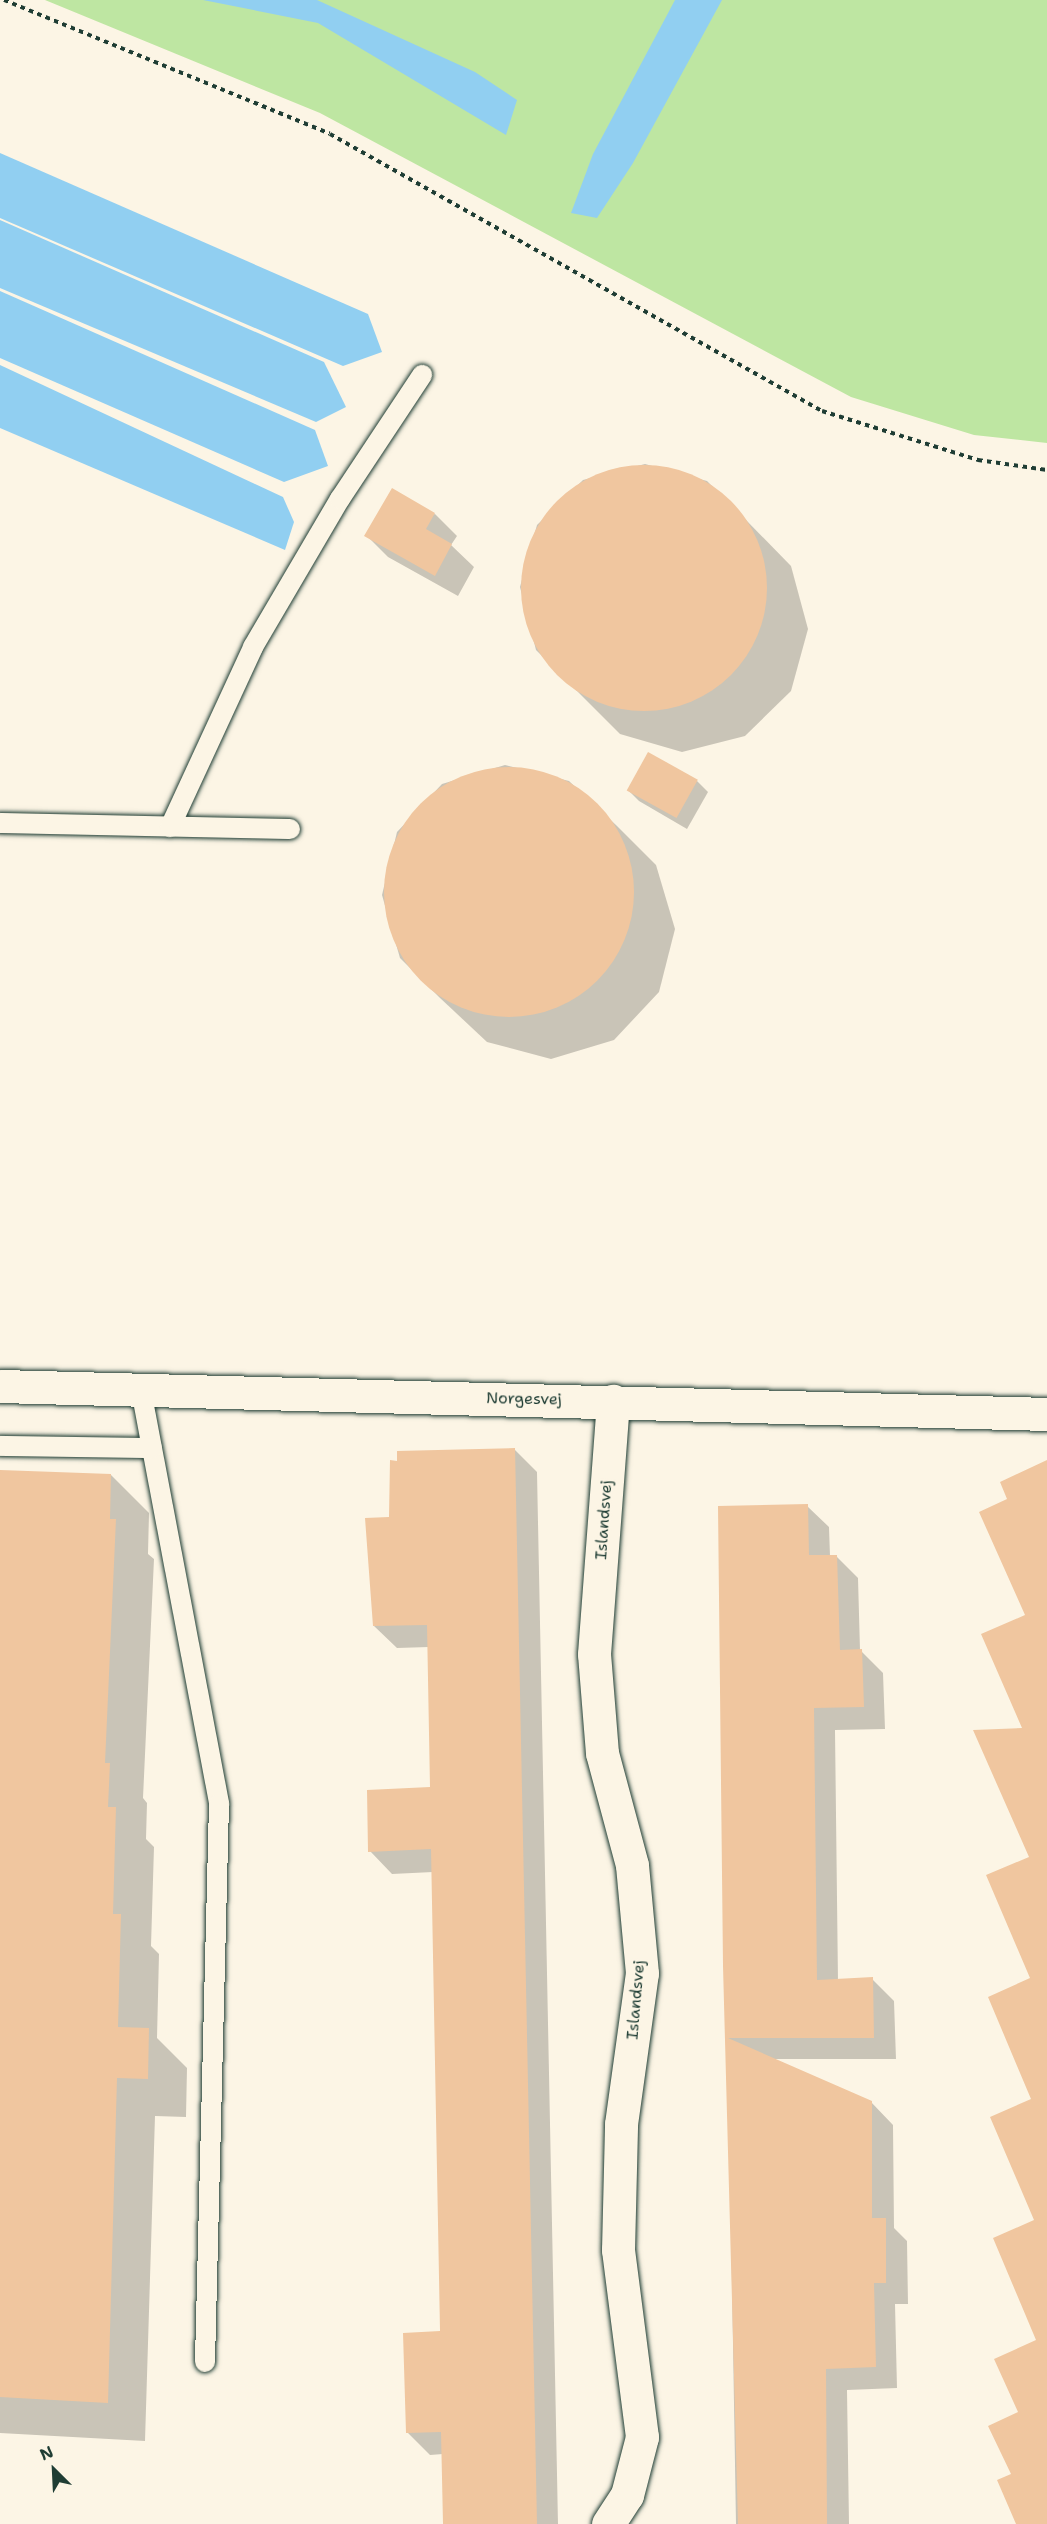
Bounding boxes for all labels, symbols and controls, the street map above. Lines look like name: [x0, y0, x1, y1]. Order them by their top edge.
street label: Norgesvej: [486, 1389, 562, 1409]
street label: Islandsvej: [592, 1480, 616, 1560]
street label: Islandsvej: [623, 1959, 649, 2041]
north arrow: [24, 2440, 84, 2500]
text: N: [36, 2441, 57, 2465]

